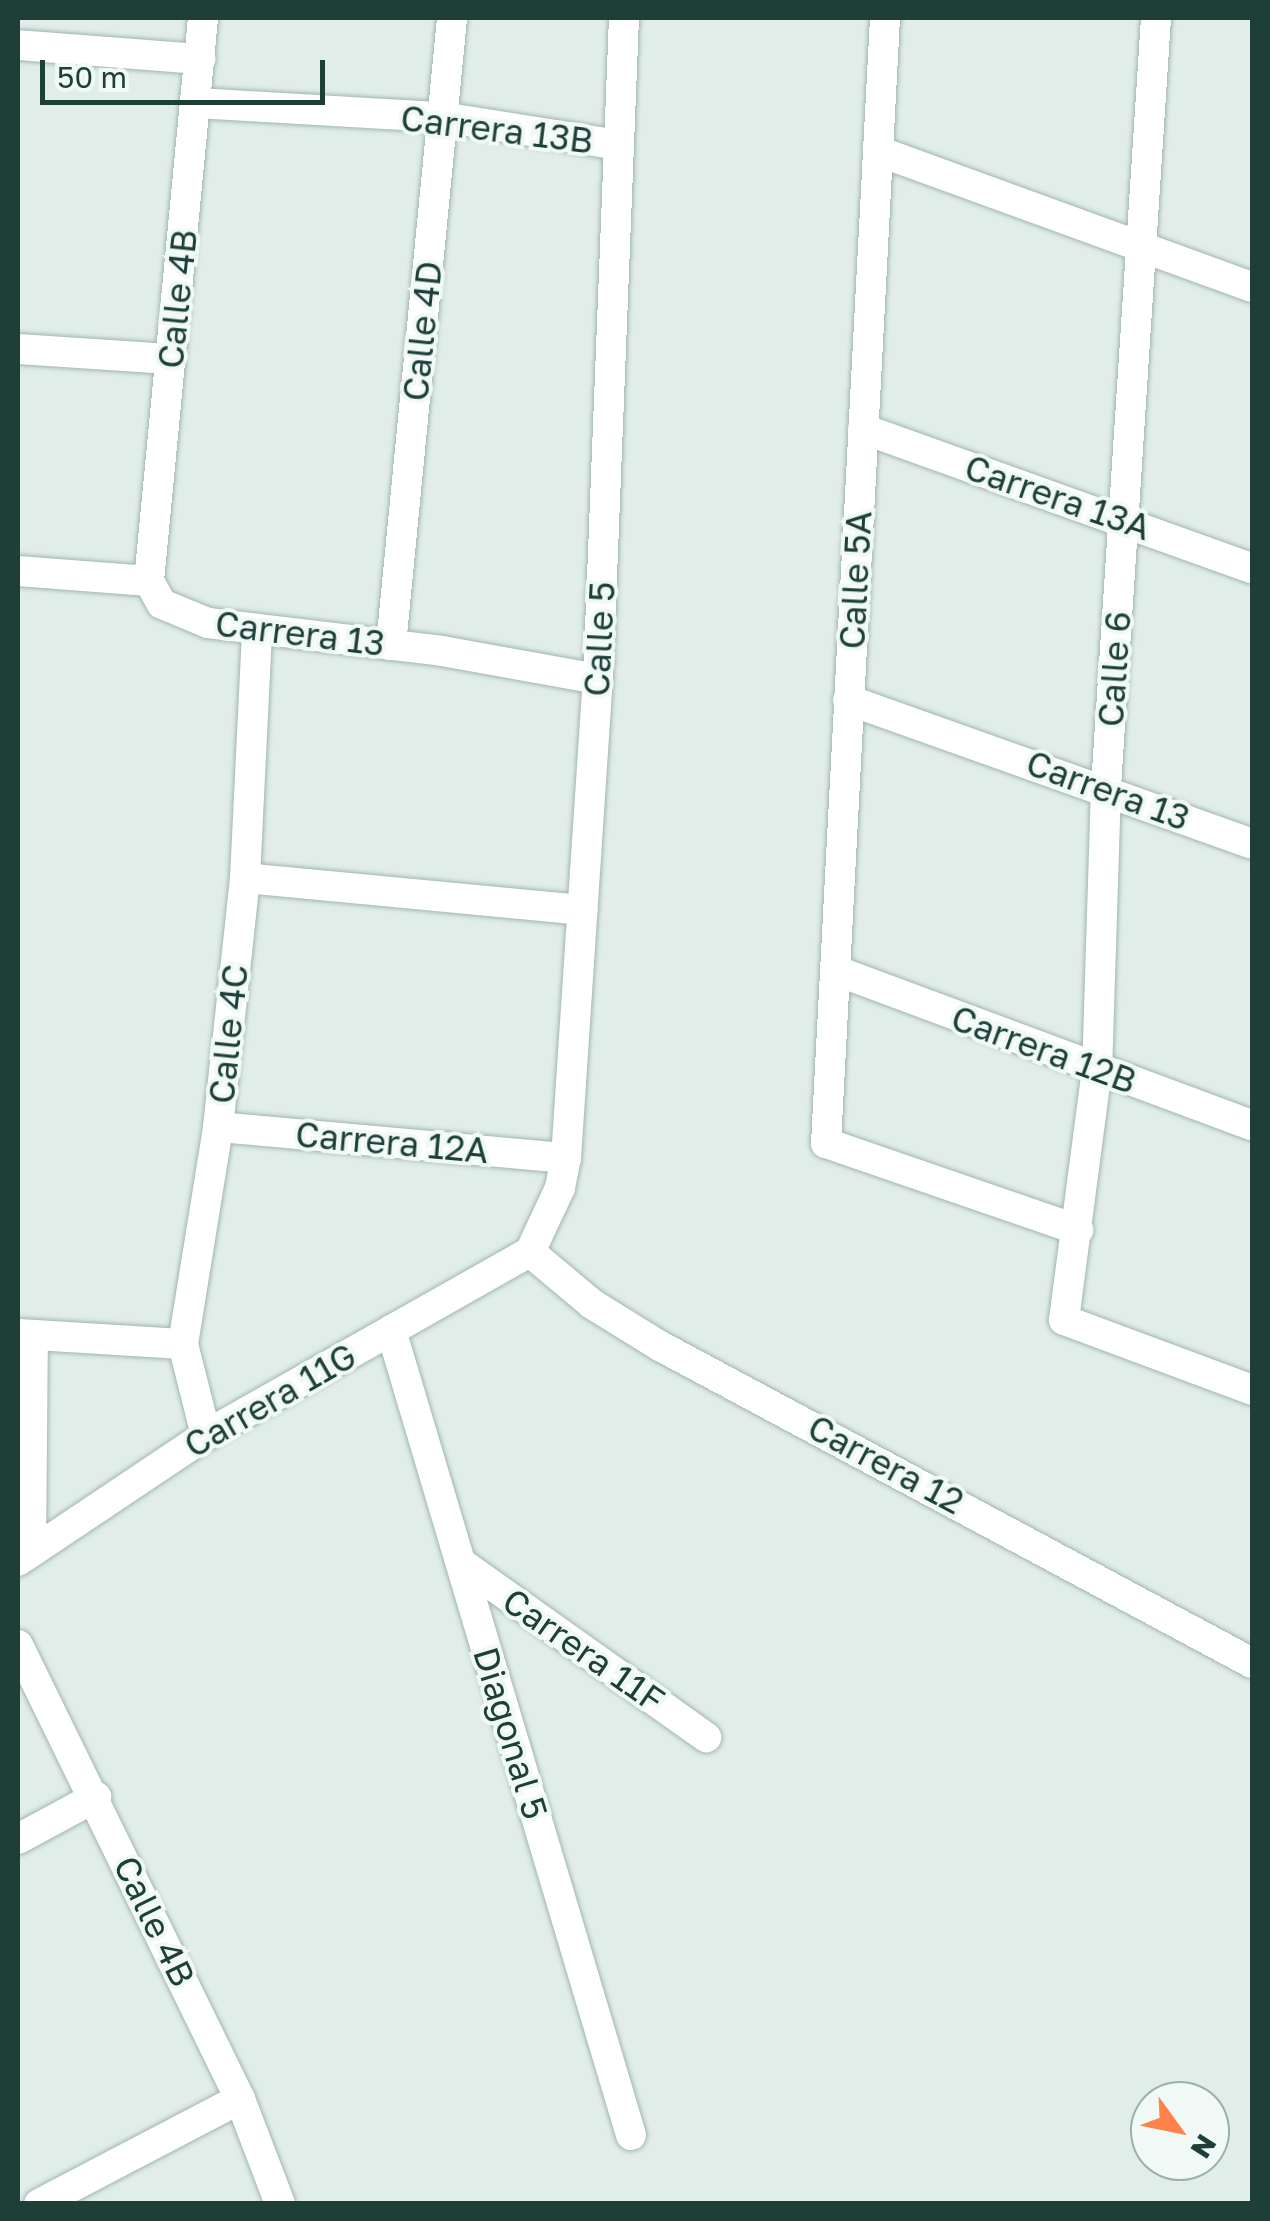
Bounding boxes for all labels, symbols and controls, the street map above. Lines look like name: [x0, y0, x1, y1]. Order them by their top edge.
scale bar: [45, 40, 330, 102]
text: 50 m: [57, 59, 127, 95]
street label: Carrera 13B: [398, 96, 596, 162]
street label: Calle 4B: [149, 227, 205, 371]
street label: Calle 4D: [394, 259, 450, 403]
street label: Carrera 13A: [960, 446, 1156, 548]
street label: Calle 5A: [830, 510, 880, 650]
street label: Calle 5: [575, 580, 623, 698]
street label: Carrera 13: [213, 602, 387, 664]
street label: Calle 6: [1089, 610, 1139, 728]
street label: Carrera 13: [1021, 741, 1195, 839]
street label: Calle 4C: [200, 962, 256, 1106]
street label: Carrera 12B: [946, 996, 1142, 1102]
street label: Carrera 12A: [294, 1113, 490, 1171]
street label: Carrera 11G: [177, 1334, 363, 1466]
street label: Carrera 12: [801, 1406, 971, 1522]
street label: Carrera 11F: [495, 1579, 673, 1721]
street label: Diagonal 5: [465, 1642, 557, 1824]
street label: Calle 4B: [106, 1849, 204, 1993]
north arrow: [1130, 2081, 1230, 2181]
text: N: [1184, 2129, 1224, 2164]

